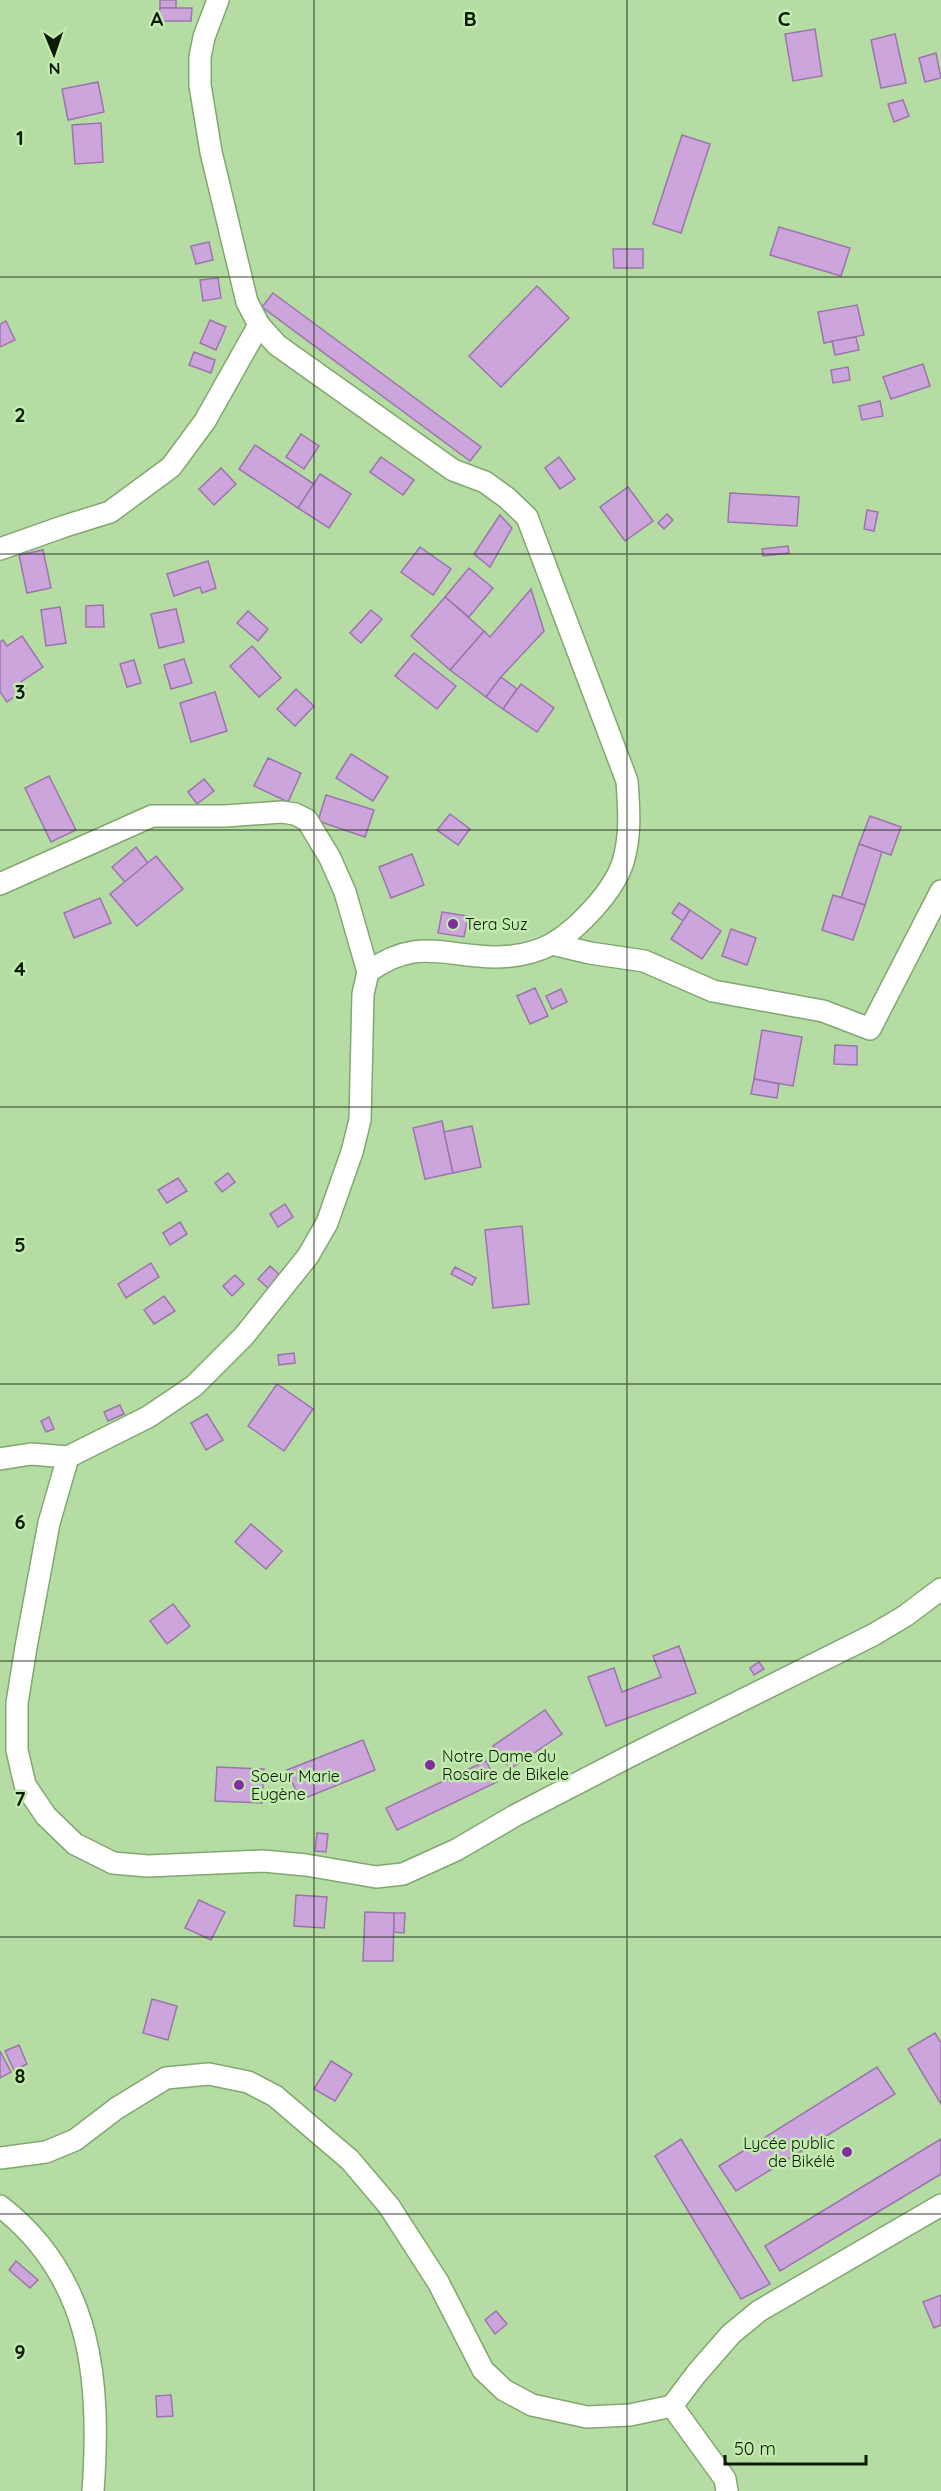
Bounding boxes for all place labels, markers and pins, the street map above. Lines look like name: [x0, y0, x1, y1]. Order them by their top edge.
place label: Tera Suz: [465, 914, 528, 934]
marker: Tera Suz: [446, 917, 460, 931]
place label: Notre Dame du Rosaire de Bikele: [442, 1746, 569, 1784]
marker: Notre Dame du Rosaire de Bikele: [423, 1758, 437, 1772]
place label: Soeur Marie Eugène: [251, 1766, 340, 1804]
marker: Soeur Marie Eugène: [232, 1778, 246, 1792]
place label: Lycée public de Bikélé: [743, 2133, 835, 2171]
marker: Lycée public de Bikélé: [840, 2145, 854, 2159]

